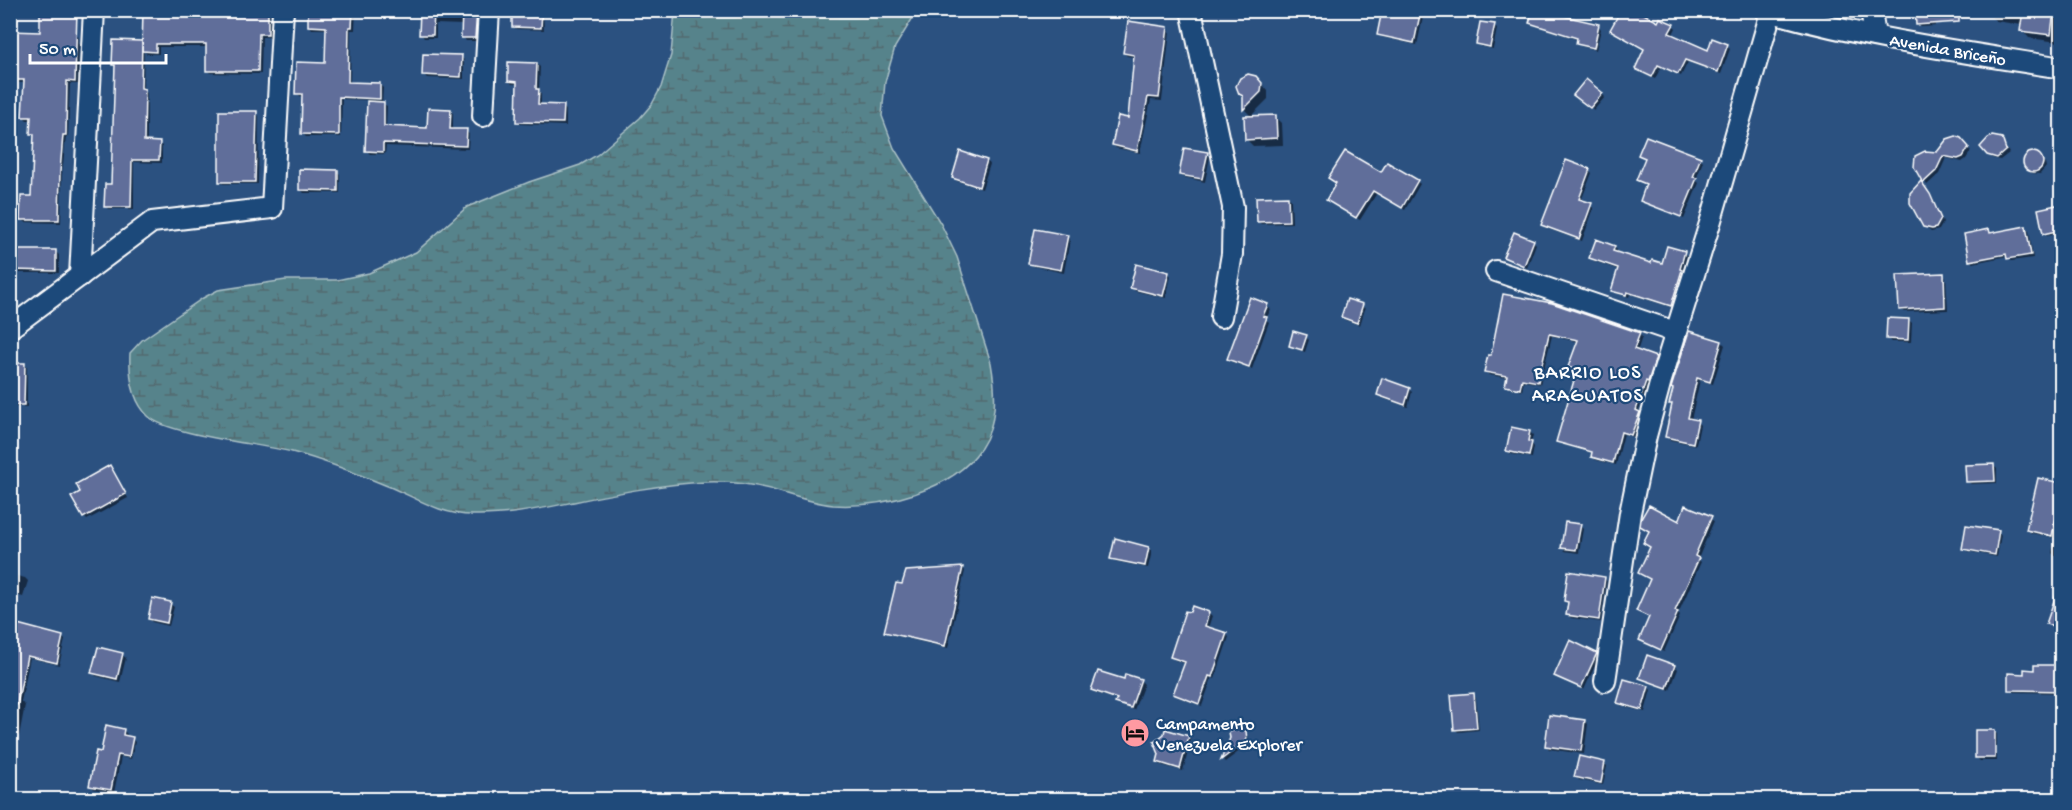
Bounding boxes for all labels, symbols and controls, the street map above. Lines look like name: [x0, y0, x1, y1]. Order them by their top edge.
scale bar: [30, 27, 166, 65]
street label: Avenida Briceño: [1888, 31, 2007, 72]
text: 50 m: [39, 40, 76, 61]
district label: BARRIO LOS ARAGUATOS: [1532, 363, 1644, 409]
place label: Campamento Venezuela Explorer: [1155, 715, 1304, 757]
hotel icon: Campamento Venezuela Explorer: [1119, 717, 1151, 749]

